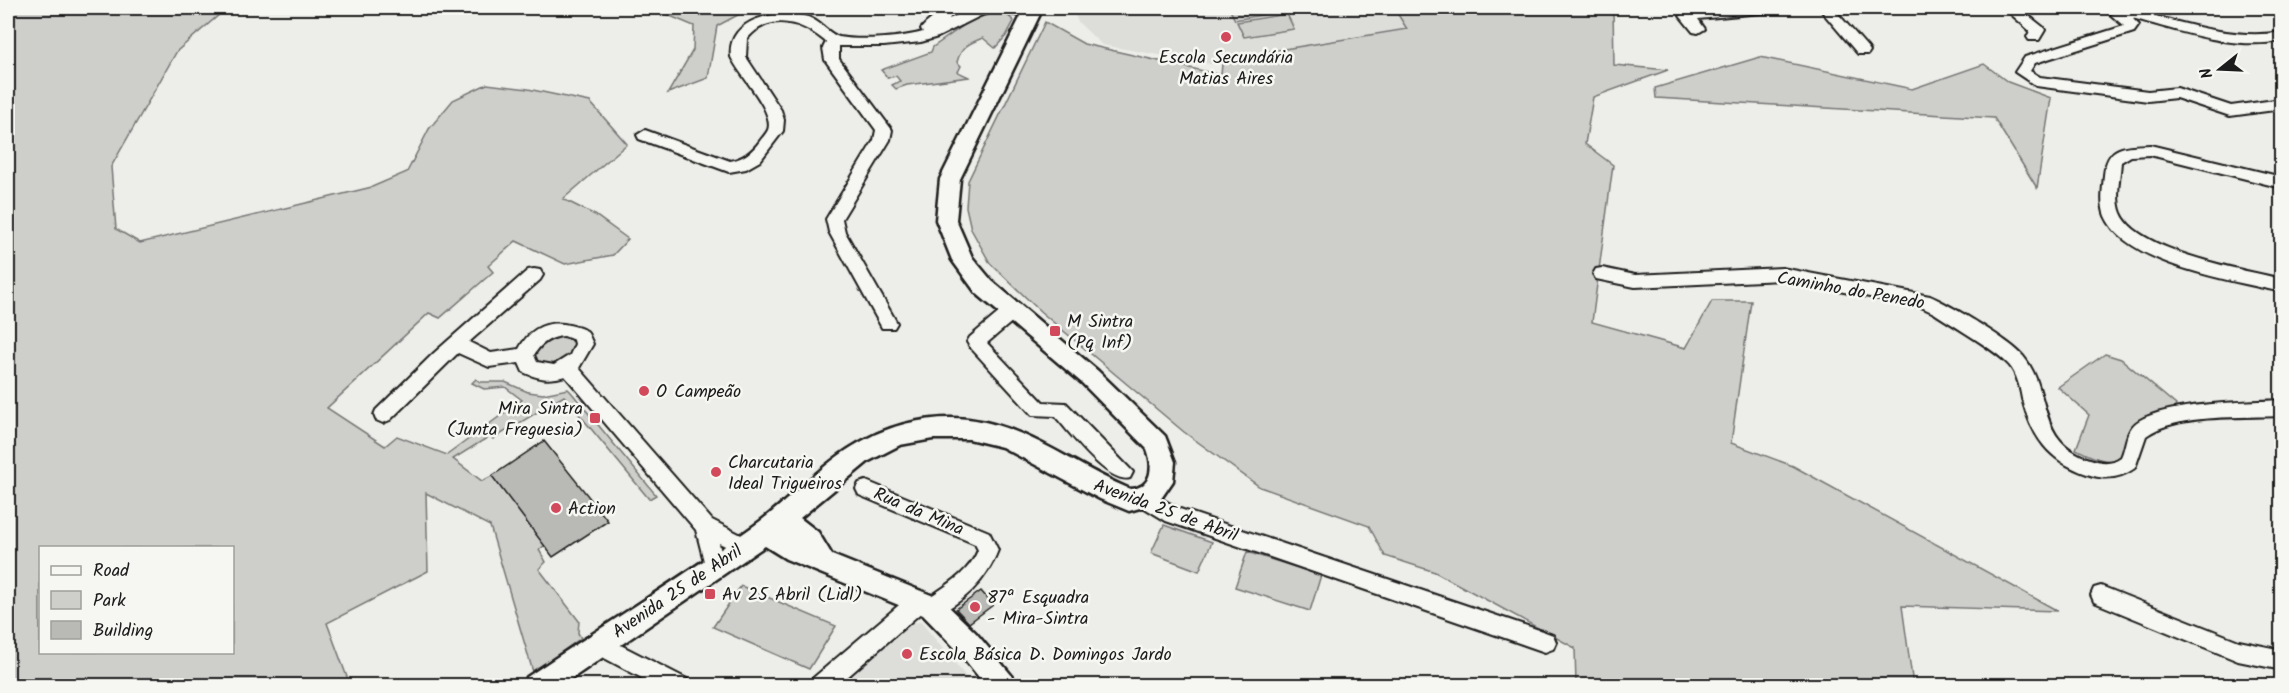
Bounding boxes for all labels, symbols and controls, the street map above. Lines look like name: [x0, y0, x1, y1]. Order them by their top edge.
marker: Escola Secundária Matias Aires: [1219, 30, 1233, 44]
north arrow: [2190, 39, 2250, 99]
place label: Escola Secundária Matias Aires: [1159, 44, 1293, 94]
text: N: [2194, 65, 2221, 82]
street label: Caminho do Penedo: [1775, 264, 1927, 319]
place label: M Sintra (Pq Inf): [1067, 308, 1133, 358]
marker: M Sintra (Pq Inf): [1048, 324, 1062, 338]
place label: O Campeão: [656, 378, 741, 407]
marker: O Campeão: [637, 384, 651, 398]
place label: Mira Sintra (Junta Freguesia): [447, 395, 583, 445]
marker: Mira Sintra (Junta Freguesia): [588, 411, 602, 425]
place label: Charcutaria Ideal Trigueiros: [728, 449, 842, 499]
marker: Charcutaria Ideal Trigueiros: [709, 465, 723, 479]
street label: Avenida 25 de Abril: [1089, 472, 1242, 551]
street label: Rua da Mina: [869, 480, 968, 544]
place label: Action: [568, 495, 616, 524]
marker: Action: [549, 501, 563, 515]
street label: Avenida 25 de Abril: [607, 537, 749, 647]
legend: [39, 546, 234, 654]
text: Road: [93, 557, 130, 586]
place label: Av 25 Abril (Lidl): [722, 581, 863, 610]
place label: 87ª Esquadra - Mira-Sintra: [987, 584, 1089, 634]
text: Park: [93, 587, 126, 616]
marker: Av 25 Abril (Lidl): [703, 587, 717, 601]
marker: 87ª Esquadra - Mira-Sintra: [968, 600, 982, 614]
text: Building: [93, 617, 153, 646]
place label: Escola Básica D. Domingos Jardo: [919, 641, 1172, 670]
marker: Escola Básica D. Domingos Jardo: [900, 647, 914, 661]

